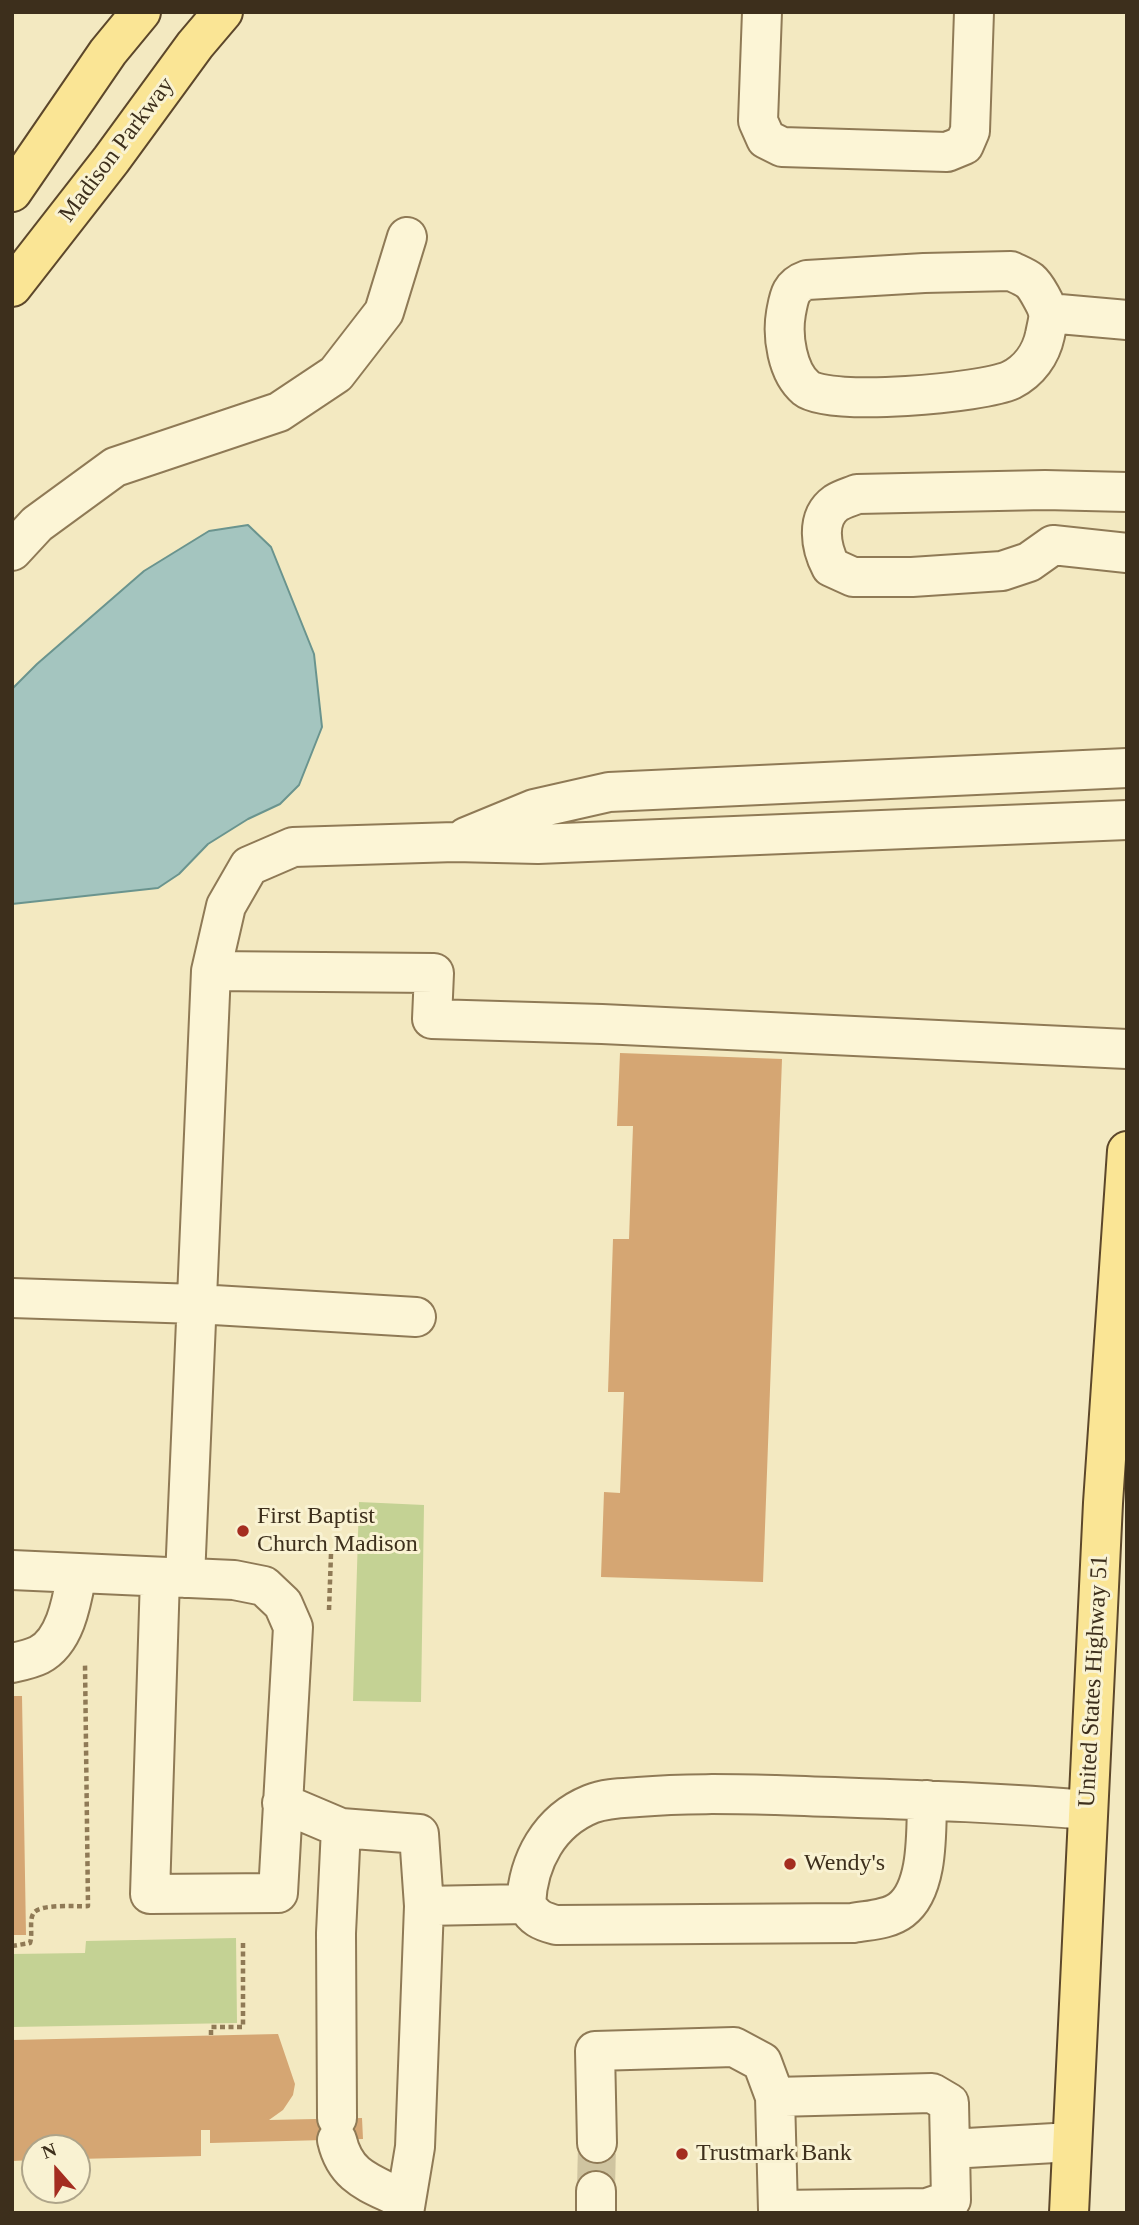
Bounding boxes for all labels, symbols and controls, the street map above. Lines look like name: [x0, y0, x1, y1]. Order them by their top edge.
street label: Madison Parkway: [53, 72, 181, 228]
place label: First Baptist Church Madison: [257, 1503, 418, 1559]
marker: First Baptist Church Madison: [235, 1523, 251, 1539]
street label: United States Highway 51: [1073, 1554, 1115, 1808]
place label: Wendy's: [804, 1850, 885, 1878]
marker: Wendy's: [782, 1856, 798, 1872]
north arrow: [21, 2134, 91, 2204]
text: N: [39, 2139, 59, 2163]
place label: Trustmark Bank: [696, 2140, 852, 2168]
marker: Trustmark Bank: [674, 2146, 690, 2162]

